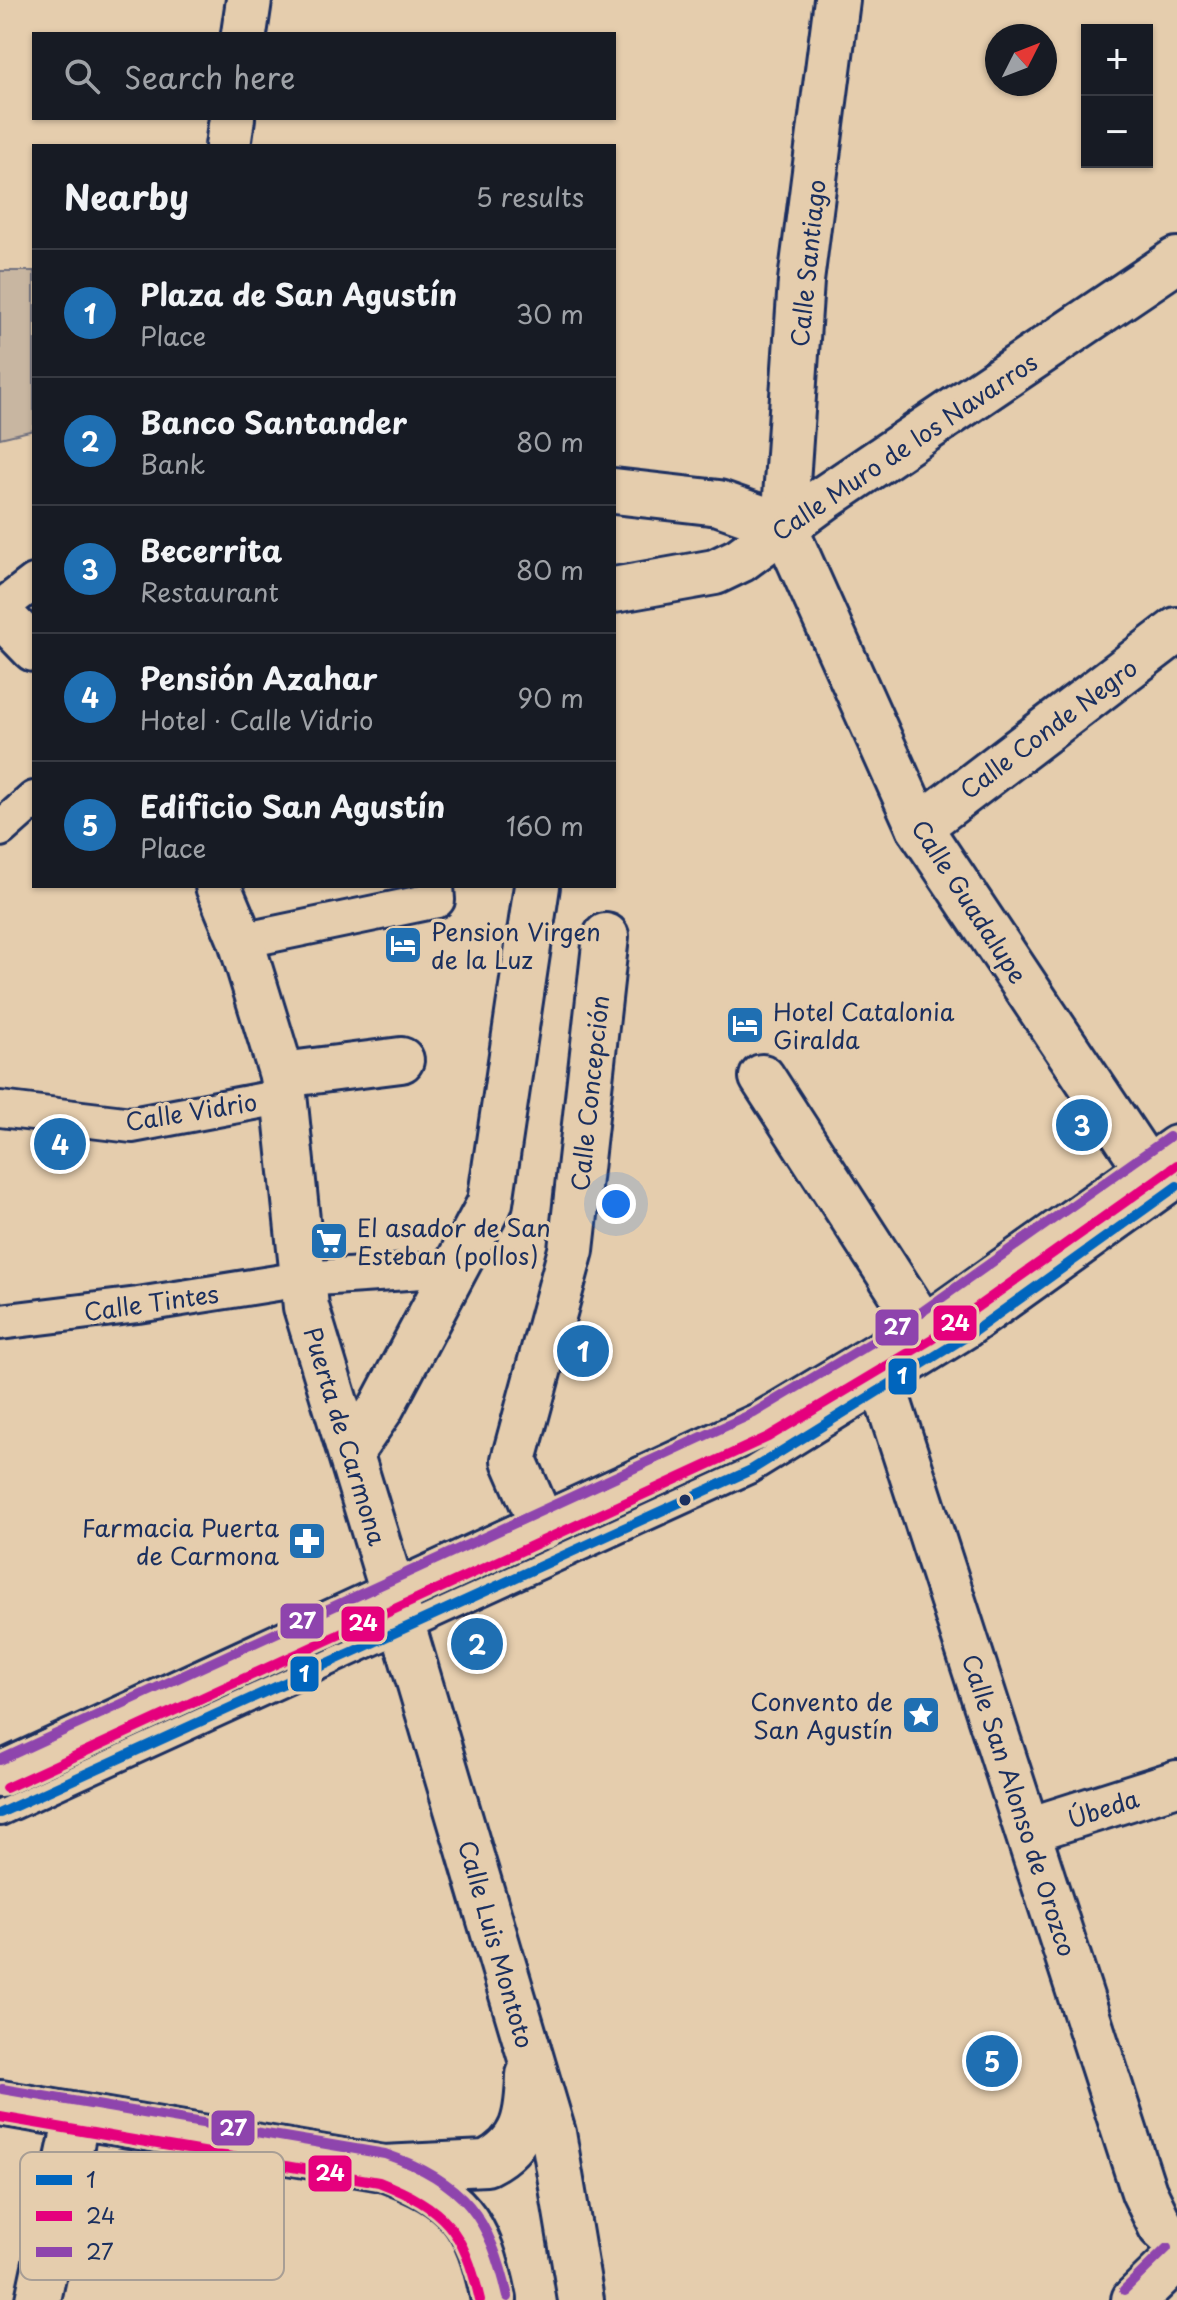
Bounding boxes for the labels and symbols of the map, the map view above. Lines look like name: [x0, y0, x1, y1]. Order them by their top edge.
north arrow: [985, 24, 1057, 96]
street label: Calle Santiago: [780, 177, 834, 349]
street label: Calle Muro de los Navarros: [764, 343, 1044, 549]
street label: Calle Conde Negro: [952, 649, 1144, 807]
street label: Calle Guadalupe: [903, 812, 1037, 990]
place label: Pension Virgen de la Luz: [431, 913, 601, 977]
hotel icon: Pension Virgen de la Luz: [382, 924, 424, 966]
street label: Calle Concepción: [561, 993, 617, 1193]
place label: Hotel Catalonia Giralda: [773, 993, 955, 1057]
hotel icon: Hotel Catalonia Giralda: [724, 1004, 766, 1046]
street label: Calle Vidrio: [122, 1083, 260, 1139]
pin: 3: [1056, 1095, 1108, 1155]
pin: 4: [34, 1114, 86, 1174]
your location: [596, 1184, 636, 1224]
place label: El asador de San Esteban (pollos): [357, 1209, 551, 1273]
supermarket icon: El asador de San Esteban (pollos): [308, 1220, 350, 1262]
street label: Calle Tintes: [81, 1275, 221, 1329]
line badge: 24: [932, 1304, 978, 1342]
text: 24: [940, 1305, 970, 1338]
line badge: 27: [874, 1308, 920, 1347]
text: 27: [883, 1309, 911, 1342]
pin: 1: [557, 1321, 609, 1381]
street label: Puerta de Carmona: [296, 1322, 396, 1550]
line badge: 1: [887, 1357, 918, 1396]
text: 1: [897, 1358, 907, 1391]
unlabelled marker: [677, 1492, 693, 1508]
place label: Farmacia Puerta de Carmona: [82, 1509, 279, 1573]
pharmacy icon: Farmacia Puerta de Carmona: [286, 1520, 328, 1562]
line badge: 27: [279, 1602, 325, 1640]
text: 27: [288, 1603, 316, 1636]
line badge: 24: [340, 1605, 386, 1643]
text: 24: [348, 1605, 378, 1638]
pin: 2: [451, 1614, 503, 1674]
street label: Calle San Alonso de Orozco: [954, 1649, 1086, 1961]
line badge: 1: [289, 1655, 320, 1693]
text: 1: [299, 1656, 309, 1689]
place label: Convento de San Agustín: [750, 1683, 893, 1747]
place icon: Convento de San Agustín: [900, 1694, 942, 1736]
street label: Úbeda: [1063, 1780, 1144, 1836]
street label: Calle Luis Montoto: [450, 1836, 544, 2052]
pin: 5: [966, 2031, 1018, 2091]
line badge: 27: [210, 2109, 256, 2147]
text: 27: [219, 2110, 247, 2143]
legend: [20, 2152, 284, 2280]
line badge: 24: [307, 2154, 353, 2193]
text: 24: [315, 2155, 345, 2188]
text: 1: [86, 2162, 96, 2195]
text: 24: [86, 2198, 116, 2231]
text: 27: [86, 2234, 113, 2267]

